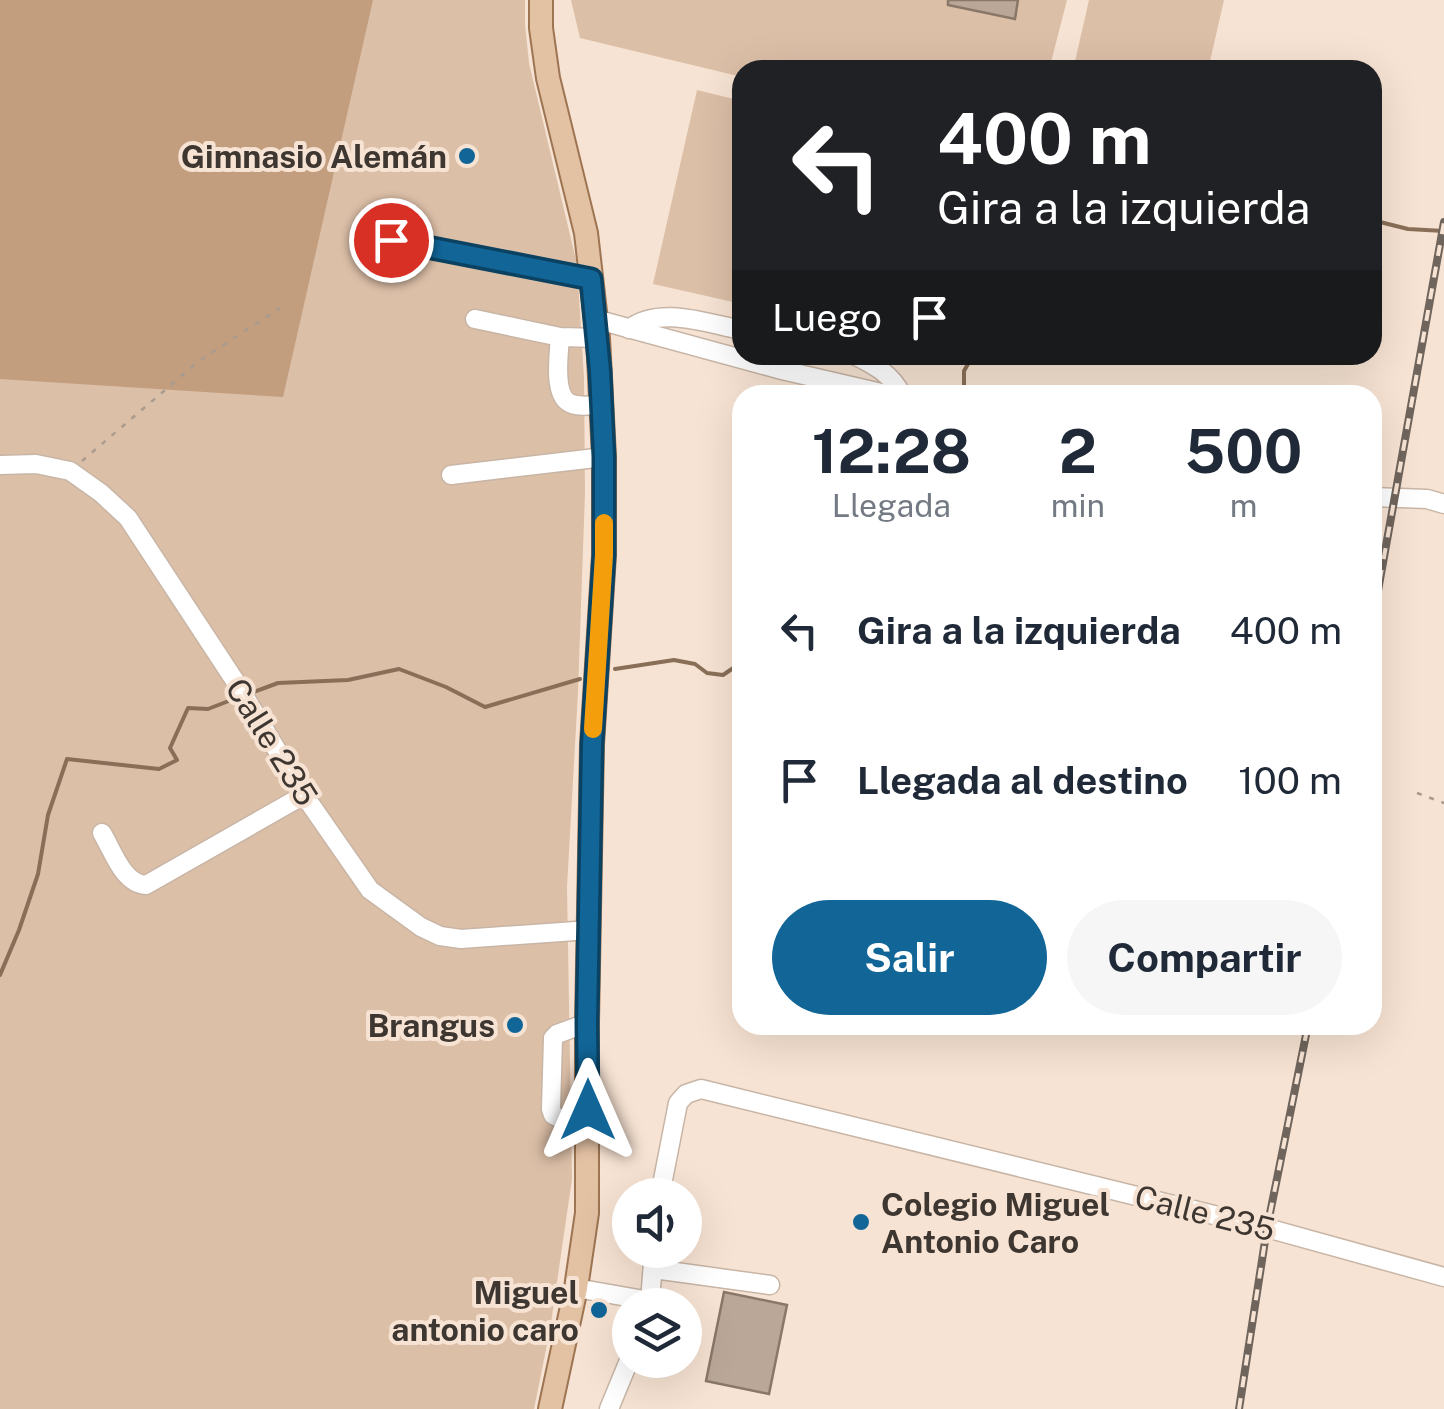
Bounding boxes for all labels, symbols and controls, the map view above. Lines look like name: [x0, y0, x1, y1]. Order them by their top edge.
text: 400 m: [937, 97, 1151, 180]
icon: left: [772, 100, 902, 230]
place label: Gimnasio Alemán: [181, 138, 447, 175]
marker: Gimnasio Alemán: [456, 145, 478, 167]
text: Gira a la izquierda: [937, 181, 1310, 234]
pin: [349, 198, 434, 283]
icon: arrive: [364, 213, 419, 268]
icon: arrive: [902, 290, 957, 345]
text: Luego: [772, 295, 882, 340]
text: 12:28: [812, 416, 971, 487]
text: 2: [1059, 416, 1097, 487]
text: 500: [1185, 416, 1302, 487]
text: Llegada: [832, 487, 951, 524]
text: min: [1051, 487, 1105, 524]
text: m: [1230, 487, 1257, 524]
icon: left: [772, 603, 827, 658]
text: Gira a la izquierda: [857, 608, 1181, 653]
text: 400 m: [1230, 608, 1342, 653]
street label: Calle 235: [218, 672, 326, 812]
icon: arrive: [772, 753, 827, 808]
text: Llegada al destino: [857, 758, 1188, 803]
text: 100 m: [1238, 758, 1342, 803]
button: Salir: [772, 900, 1047, 1015]
button: Compartir: [1067, 900, 1342, 1015]
place label: Brangus: [367, 1007, 495, 1044]
marker: Brangus: [504, 1014, 526, 1036]
position arrow: [536, 1058, 640, 1162]
map controls: [612, 1178, 702, 1378]
button: sound: [612, 1178, 702, 1268]
street label: Calle 235: [1131, 1178, 1279, 1248]
place label: Colegio Miguel Antonio Caro: [881, 1186, 1110, 1260]
marker: Colegio Miguel Antonio Caro: [850, 1211, 872, 1233]
place label: Miguel antonio caro: [391, 1274, 579, 1348]
button: layers: [612, 1288, 702, 1378]
marker: Miguel antonio caro: [588, 1299, 610, 1321]

